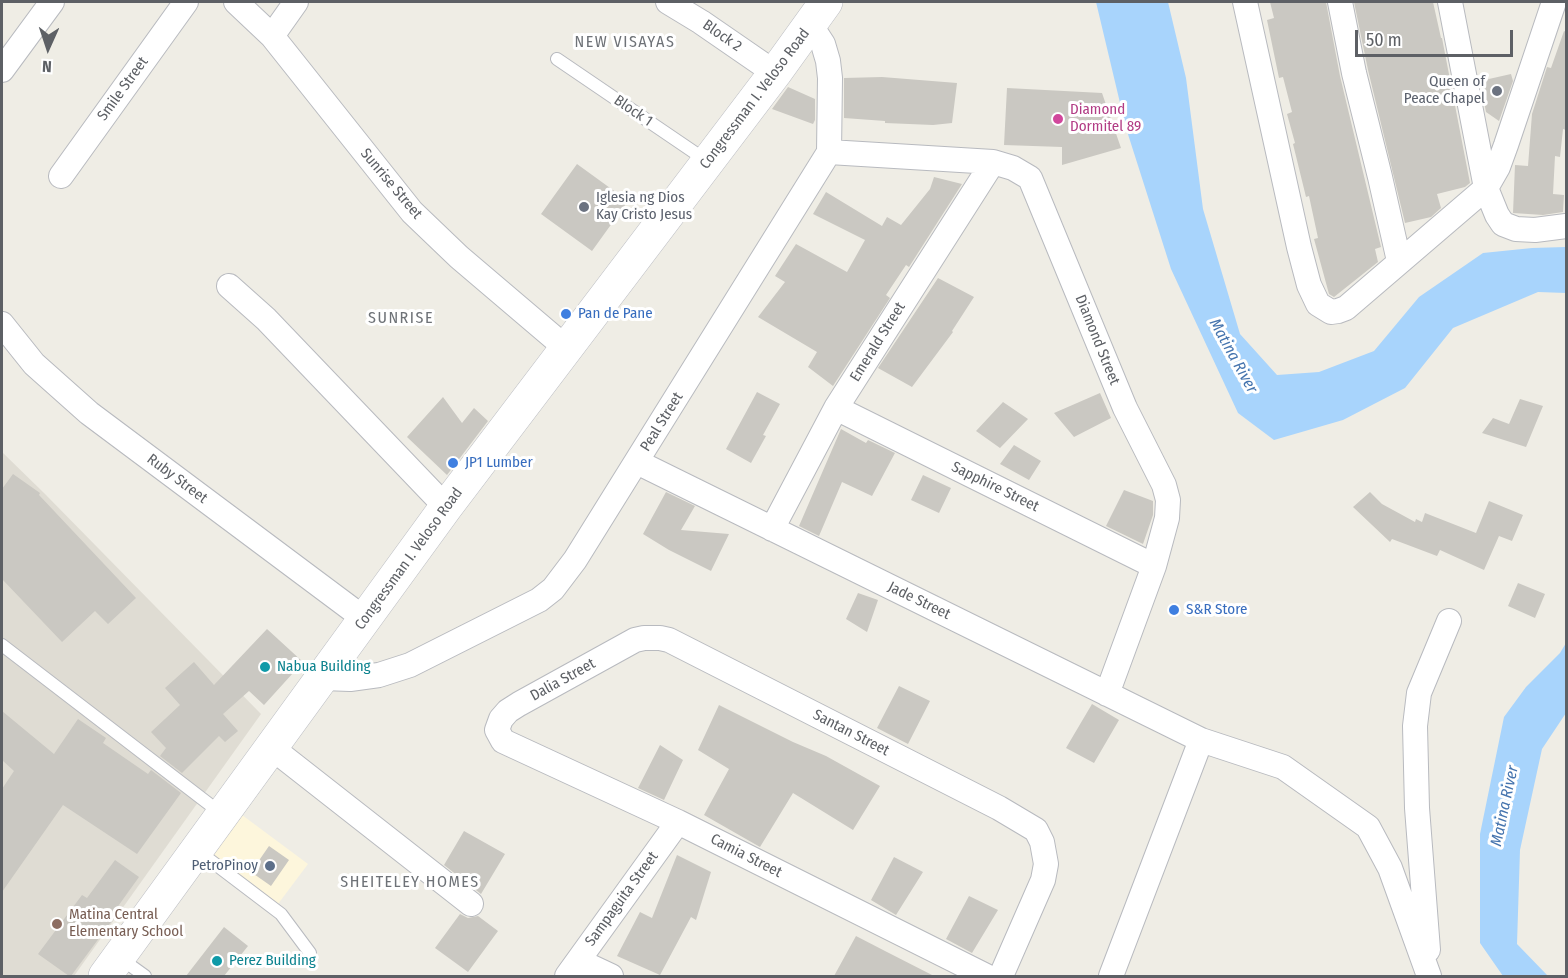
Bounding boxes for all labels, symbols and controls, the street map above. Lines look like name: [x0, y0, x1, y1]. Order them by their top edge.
street label: Block 2: [699, 16, 745, 56]
north arrow: [18, 18, 78, 78]
scale bar: [1358, 18, 1516, 56]
street label: Congressman I. Veloso Road: [696, 25, 814, 173]
text: 50 m: [1366, 29, 1402, 51]
district label: NEW VISAYAS: [575, 33, 675, 53]
street label: Smile Street: [94, 54, 152, 124]
text: N: [42, 57, 52, 76]
place label: Queen of Peace Chapel: [1404, 73, 1485, 108]
marker: Queen of Peace Chapel: [1490, 84, 1504, 98]
street label: Block 1: [610, 92, 656, 130]
place label: Diamond Dormitel 89: [1070, 101, 1141, 136]
marker: Diamond Dormitel 89: [1051, 112, 1065, 126]
street label: Sunrise Street: [356, 145, 426, 223]
place label: Iglesia ng Dios Kay Cristo Jesus: [596, 189, 692, 224]
marker: Iglesia ng Dios Kay Cristo Jesus: [577, 200, 591, 214]
street label: Diamond Street: [1071, 292, 1123, 388]
street label: Emerald Street: [846, 299, 910, 385]
place label: Pan de Pane: [578, 305, 653, 323]
marker: Pan de Pane: [559, 307, 573, 321]
district label: SUNRISE: [368, 309, 434, 329]
water label: Matina River: [1205, 315, 1261, 397]
street label: Peal Street: [637, 389, 687, 455]
street label: Ruby Street: [143, 450, 211, 508]
place label: JP1 Lumber: [465, 454, 533, 472]
marker: JP1 Lumber: [446, 456, 460, 470]
street label: Sapphire Street: [948, 458, 1042, 516]
street label: Congressman I. Veloso Road: [351, 484, 467, 634]
street label: Jade Street: [885, 578, 953, 624]
place label: S&R Store: [1186, 601, 1247, 619]
marker: S&R Store: [1167, 603, 1181, 617]
street label: Dalia Street: [527, 655, 599, 705]
place label: Nabua Building: [277, 658, 371, 676]
marker: Nabua Building: [258, 660, 272, 674]
street label: Santan Street: [810, 706, 892, 760]
water label: Matina River: [1487, 764, 1523, 848]
street label: Camia Street: [707, 830, 785, 882]
street label: Sampaguita Street: [582, 848, 662, 950]
place label: PetroPinoy: [192, 857, 258, 875]
marker: PetroPinoy: [263, 859, 277, 873]
district label: SHEITELEY HOMES: [340, 873, 480, 893]
place label: Matina Central Elementary School: [69, 906, 183, 941]
marker: Matina Central Elementary School: [50, 917, 64, 931]
place label: Perez Building: [229, 952, 316, 970]
marker: Perez Building: [210, 954, 224, 968]

